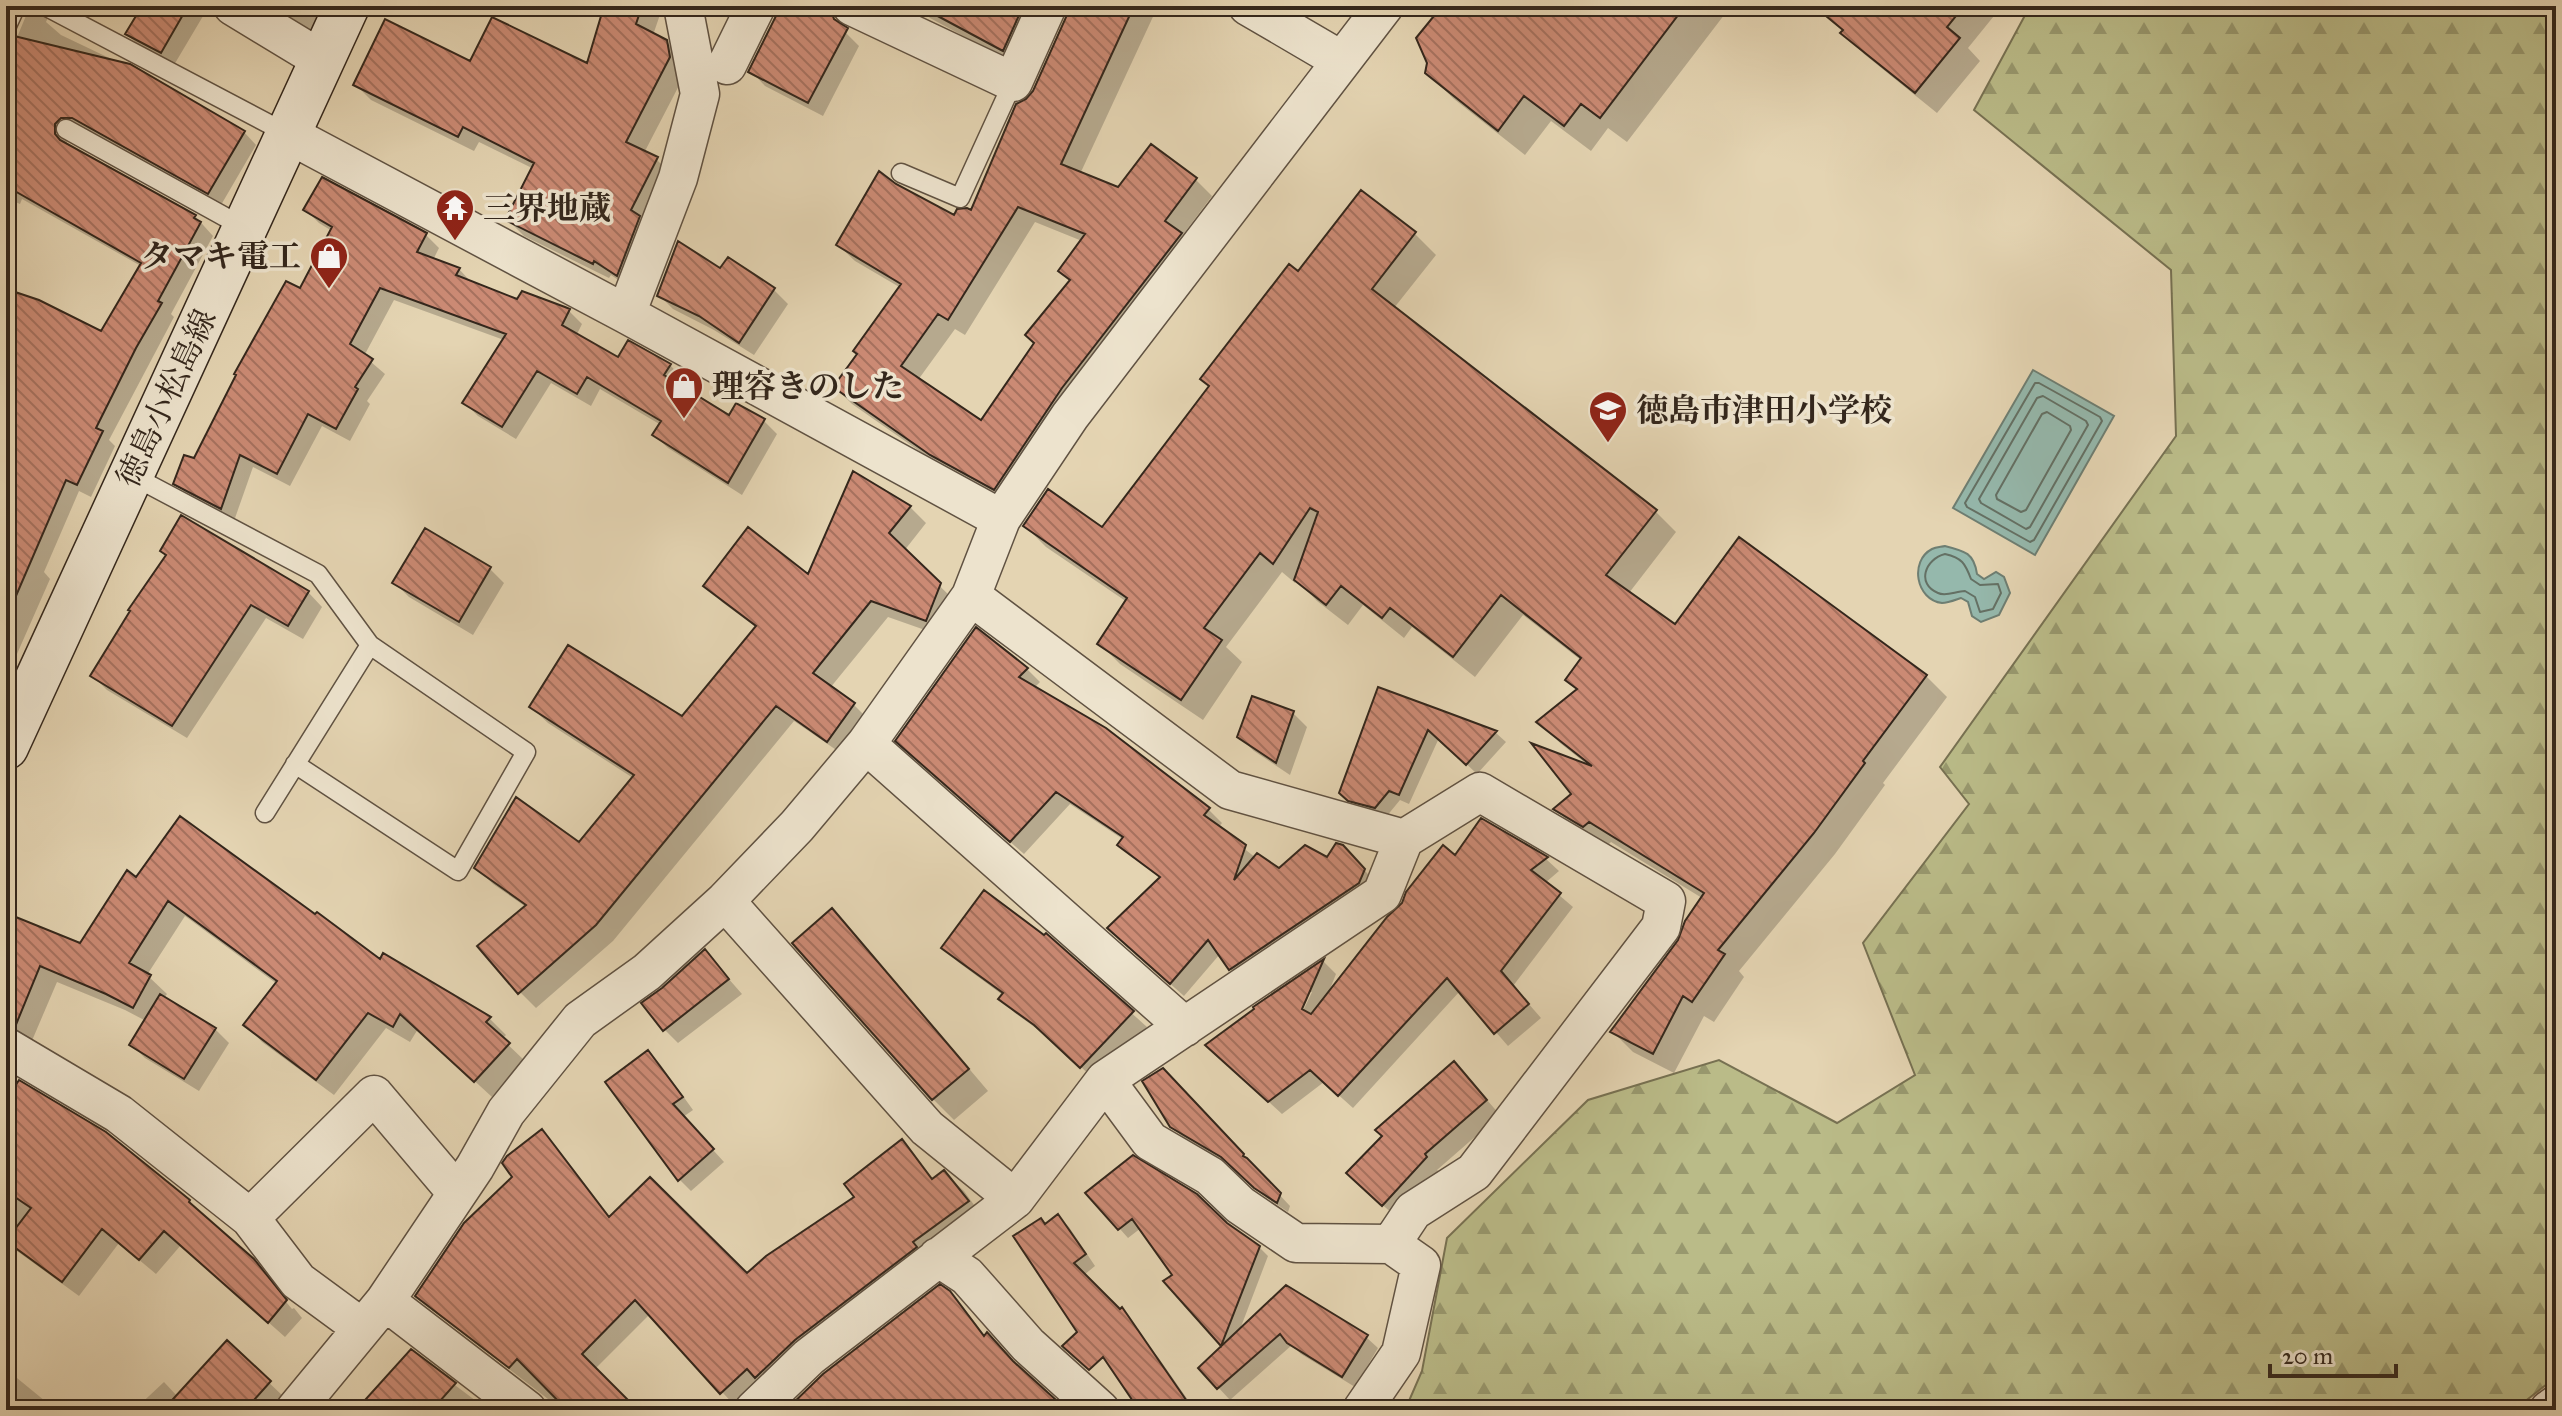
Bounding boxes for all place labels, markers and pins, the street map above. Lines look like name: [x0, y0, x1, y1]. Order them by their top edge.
temple icon: 三界地蔵: [434, 187, 476, 242]
place label: 三界地蔵: [483, 189, 611, 228]
shop icon: タマキ電工: [308, 235, 350, 290]
place label: タマキ電工: [141, 237, 301, 276]
shop icon: 理容きのした: [663, 365, 705, 420]
place label: 理容きのした: [712, 367, 904, 406]
school or university icon: 徳島市津田小学校: [1587, 389, 1629, 444]
place label: 徳島市津田小学校: [1636, 391, 1892, 430]

